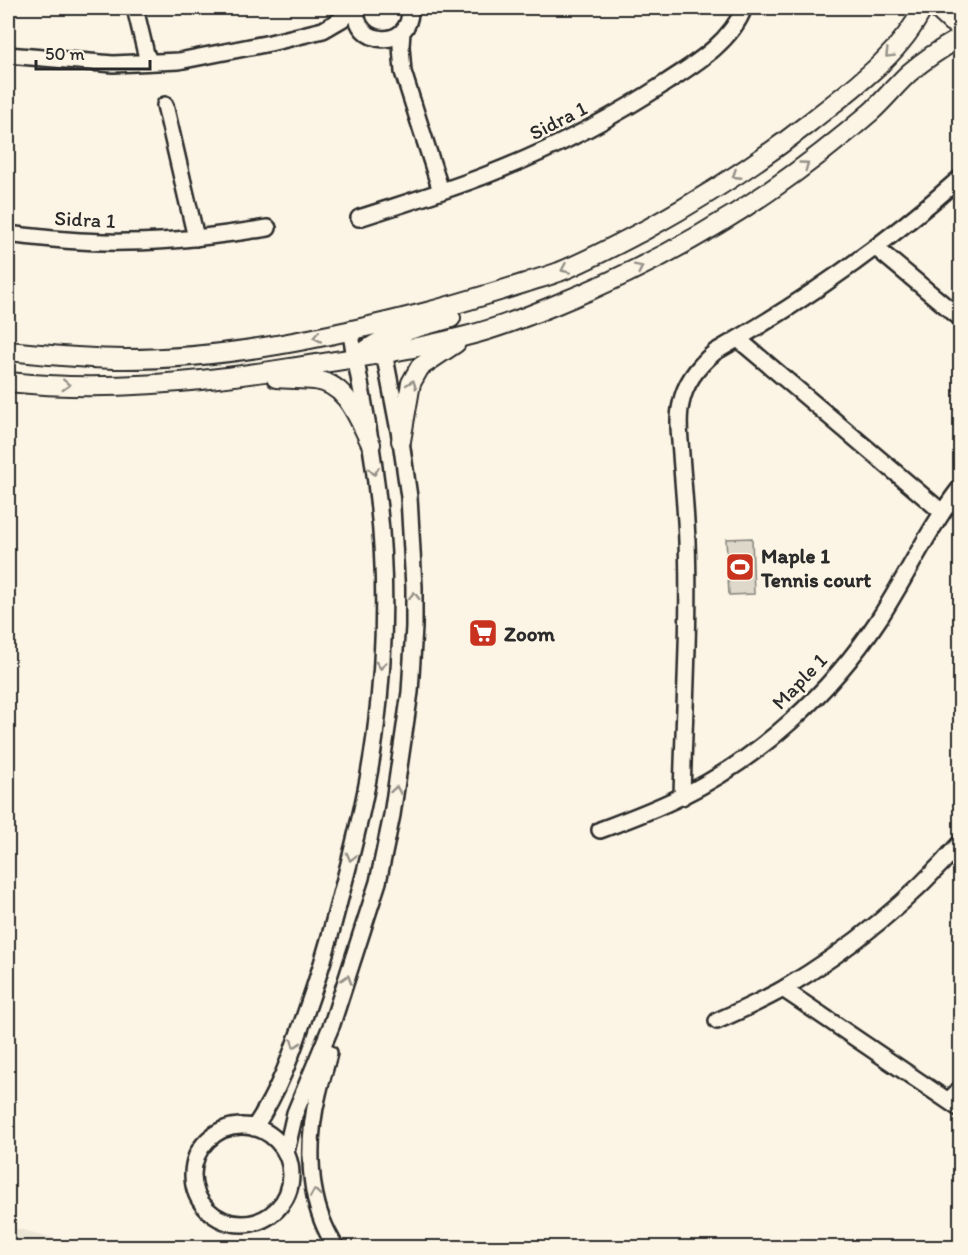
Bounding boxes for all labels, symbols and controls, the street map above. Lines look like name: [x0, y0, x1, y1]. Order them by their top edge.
scale bar: [36, 33, 150, 71]
text: 50 m: [45, 43, 85, 65]
one-way arrow: [885, 47, 896, 58]
street label: Sidra 1: [525, 95, 591, 145]
one-way arrow: [798, 161, 809, 172]
one-way arrow: [732, 168, 743, 179]
street label: Sidra 1: [54, 205, 117, 233]
one-way arrow: [561, 262, 572, 274]
one-way arrow: [633, 263, 644, 275]
one-way arrow: [312, 330, 322, 343]
one-way arrow: [61, 379, 70, 392]
one-way arrow: [405, 379, 418, 390]
one-way arrow: [368, 466, 380, 475]
place label: Maple 1 Tennis court: [760, 543, 871, 592]
sports icon: Maple 1 Tennis court: [724, 551, 756, 583]
one-way arrow: [408, 592, 420, 601]
supermarket icon: Zoom: [467, 617, 499, 649]
place label: Zoom: [504, 621, 555, 646]
street label: Maple 1: [766, 647, 832, 714]
one-way arrow: [375, 661, 388, 670]
one-way arrow: [390, 786, 402, 795]
one-way arrow: [345, 852, 358, 862]
one-way arrow: [340, 974, 352, 985]
one-way arrow: [290, 1038, 303, 1049]
one-way arrow: [310, 1189, 322, 1198]

